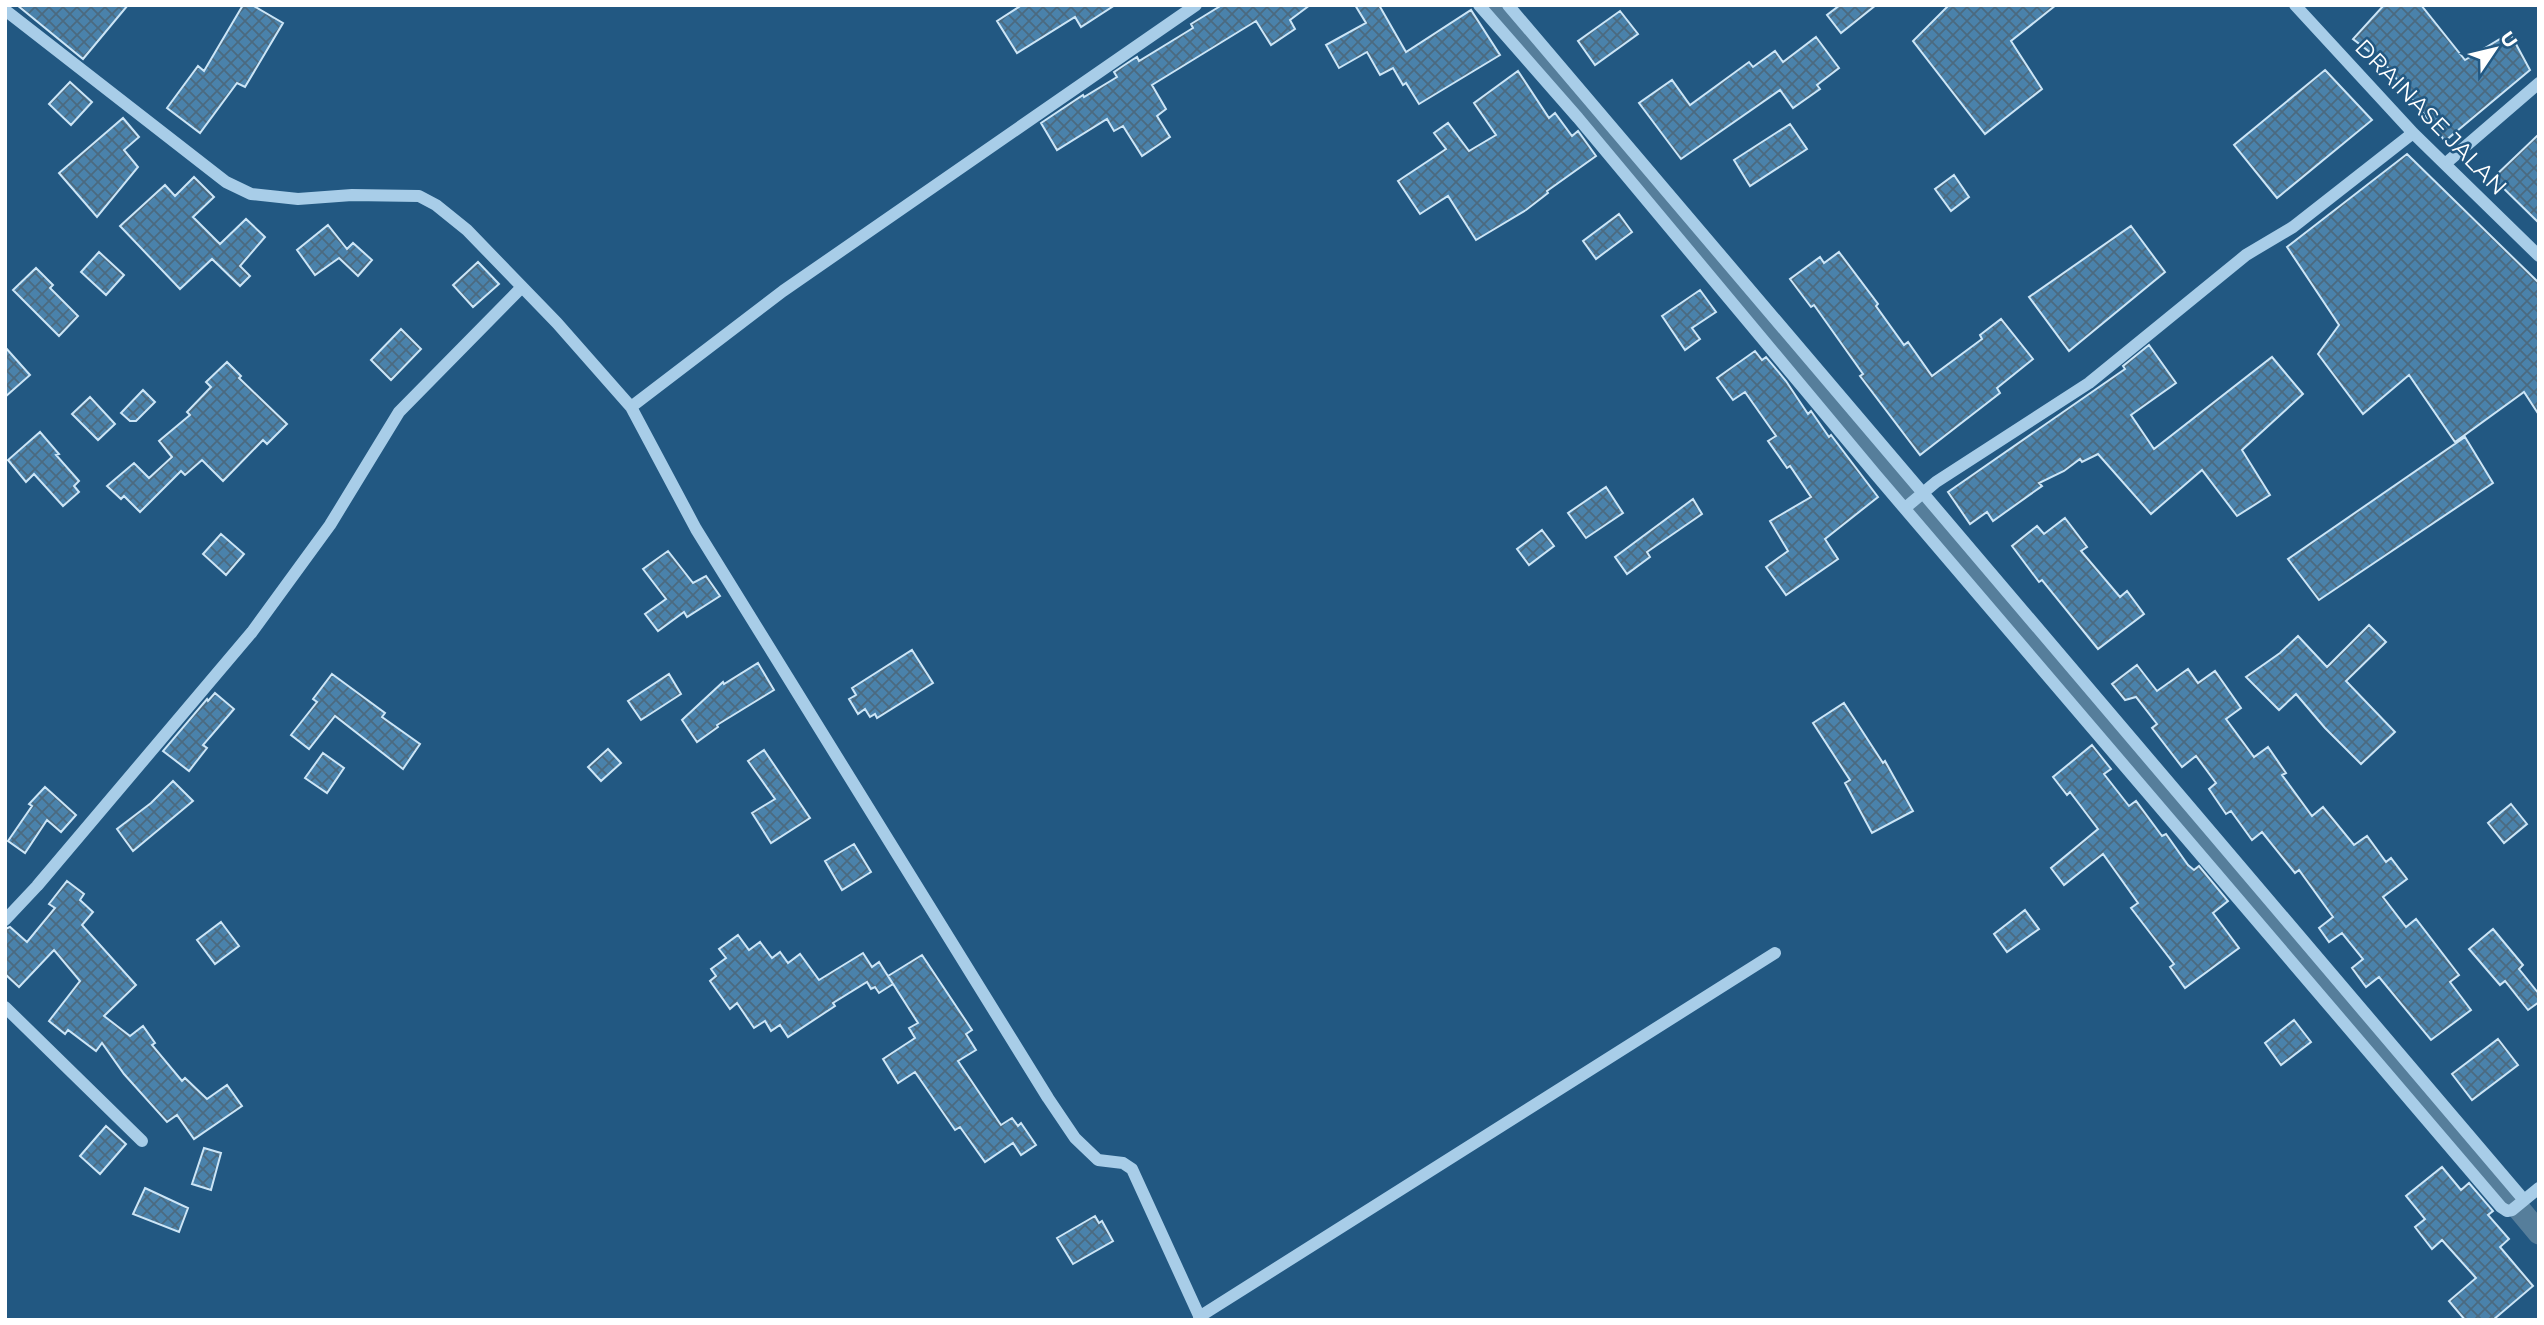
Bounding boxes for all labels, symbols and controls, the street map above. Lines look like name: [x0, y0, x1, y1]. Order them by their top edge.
north arrow: [2460, 14, 2530, 84]
text: U: [2495, 27, 2522, 52]
street label: DRAINASE JALAN: [2349, 33, 2513, 201]

